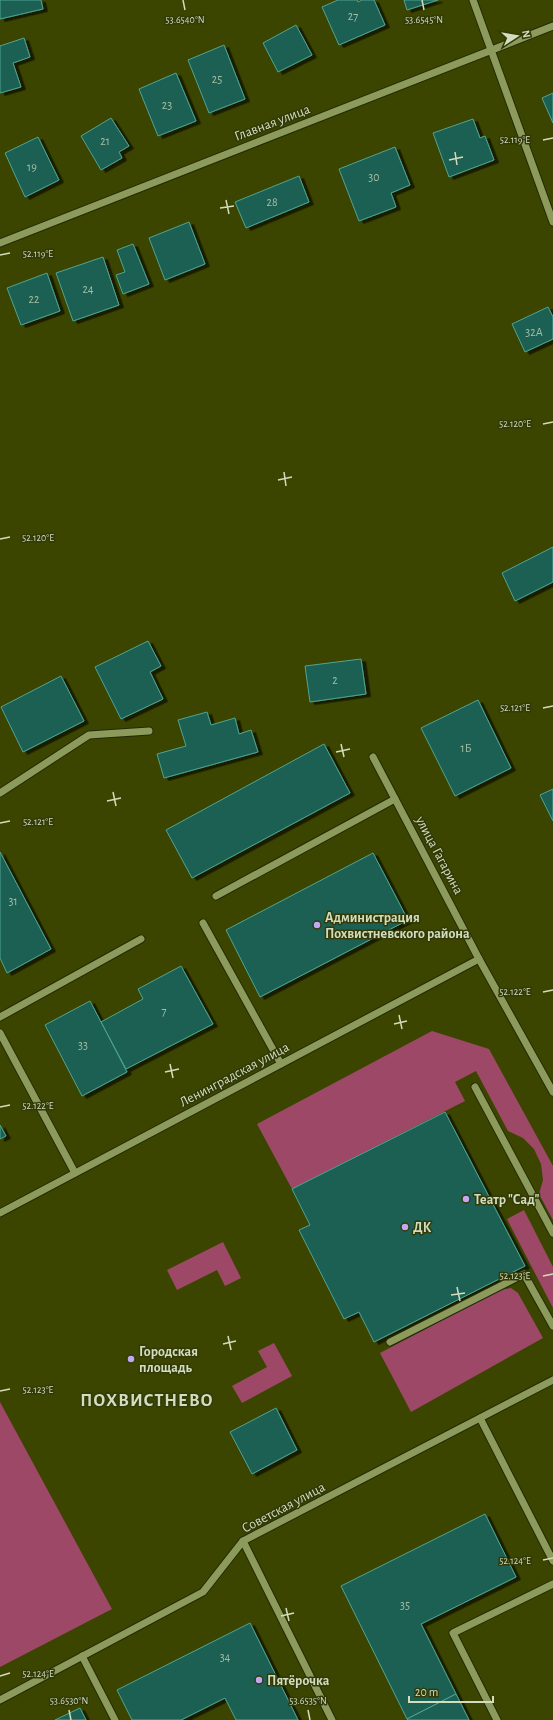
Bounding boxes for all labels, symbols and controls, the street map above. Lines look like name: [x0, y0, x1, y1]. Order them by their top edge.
house number: 27: [348, 10, 358, 22]
text: 53.6540°N: [165, 15, 205, 25]
text: 53.6545°N: [405, 15, 443, 25]
north arrow: [497, 16, 537, 56]
text: N: [520, 29, 532, 39]
house number: 25: [212, 73, 222, 85]
house number: 23: [162, 99, 172, 111]
street label: Главная улица: [233, 102, 313, 144]
house number: 21: [100, 135, 110, 147]
text: 52.119°E: [500, 135, 530, 145]
house number: 19: [27, 161, 37, 173]
house number: 30: [368, 171, 380, 183]
house number: 28: [266, 196, 278, 208]
text: 52.119°E: [23, 249, 53, 259]
house number: 24: [82, 283, 94, 295]
house number: 22: [29, 293, 40, 305]
house number: 32А: [525, 326, 543, 338]
text: 52.120°E: [499, 419, 531, 429]
text: 52.120°E: [22, 533, 54, 543]
house number: 2: [332, 674, 338, 686]
text: 52.121°E: [500, 703, 530, 713]
house number: 1Б: [461, 742, 472, 754]
street label: улица Гагарина: [412, 813, 466, 897]
text: 52.121°E: [23, 817, 53, 827]
house number: 31: [8, 895, 18, 907]
place label: Администрация Похвистневского района: [325, 911, 470, 941]
marker: Администрация Похвистневского района: [312, 920, 322, 930]
text: 52.122°E: [499, 987, 531, 997]
house number: 7: [161, 1005, 167, 1017]
house number: 33: [78, 1039, 88, 1051]
street label: Ленинградская улица: [177, 1040, 292, 1110]
text: 52.122°E: [22, 1101, 54, 1111]
place label: Театр "Сад": [474, 1193, 540, 1207]
marker: Театр "Сад": [461, 1194, 471, 1204]
place label: ДК: [413, 1221, 432, 1235]
marker: ДК: [400, 1222, 410, 1232]
text: 52.123°E: [500, 1271, 531, 1281]
place label: Городская площадь: [139, 1345, 198, 1375]
marker: Городская площадь: [126, 1354, 136, 1364]
text: 52.123°E: [23, 1385, 54, 1395]
district label: ПОХВИСТНЕВО: [80, 1392, 214, 1410]
street label: Советская улица: [239, 1480, 328, 1536]
text: 52.124°E: [499, 1556, 531, 1566]
house number: 35: [400, 1599, 410, 1611]
house number: 34: [220, 1651, 231, 1663]
text: 52.124°E: [22, 1669, 54, 1679]
place label: Пятёрочка: [267, 1674, 330, 1688]
marker: Пятёрочка: [254, 1675, 264, 1685]
scale bar: [409, 1678, 493, 1704]
text: 20 m: [415, 1686, 438, 1698]
text: 53.6530°N: [50, 1696, 88, 1706]
text: 53.6535°N: [289, 1696, 327, 1706]

